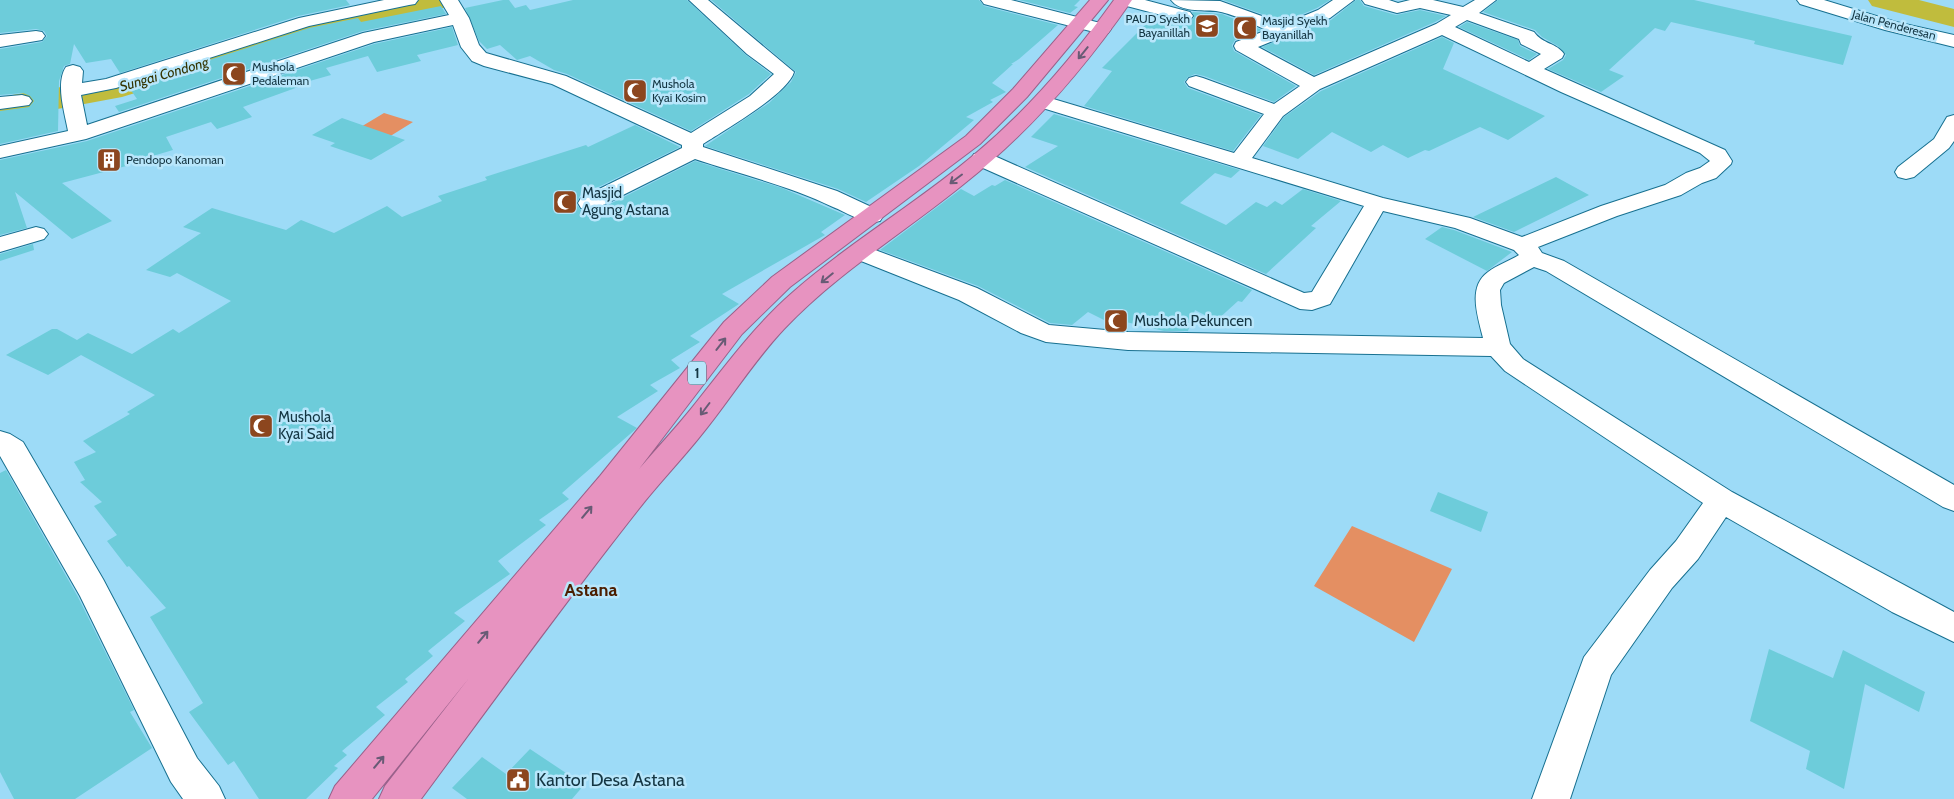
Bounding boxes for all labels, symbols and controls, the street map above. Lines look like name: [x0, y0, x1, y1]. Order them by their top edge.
street label: Jalan Penderesan: [1850, 6, 1938, 43]
place label: PAUD Syekh Bayanillah: [1126, 11, 1190, 40]
school or university icon: PAUD Syekh Bayanillah: [1194, 13, 1220, 39]
place label: Masjid Syekh Bayanillah: [1262, 13, 1328, 42]
mosque icon: Masjid Syekh Bayanillah: [1232, 15, 1258, 41]
one-way arrow: [1077, 46, 1088, 59]
water label: Sungai Condong: [117, 53, 211, 95]
place label: Mushola Pedaleman: [252, 59, 309, 88]
mosque icon: Mushola Pedaleman: [221, 61, 247, 87]
place label: Mushola Kyai Kosim: [652, 76, 706, 105]
mosque icon: Mushola Kyai Kosim: [622, 78, 648, 104]
building icon: Pendopo Kanoman: [96, 147, 122, 173]
place label: Pendopo Kanoman: [126, 152, 224, 167]
one-way arrow: [950, 174, 963, 185]
place label: Masjid Agung Astana: [582, 184, 670, 219]
mosque icon: Masjid Agung Astana: [552, 189, 578, 215]
one-way arrow: [820, 272, 833, 283]
mosque icon: Mushola Pekuncen: [1103, 308, 1129, 334]
place label: Mushola Pekuncen: [1134, 312, 1252, 330]
one-way arrow: [715, 337, 726, 350]
road number: 1: [688, 362, 706, 384]
one-way arrow: [700, 402, 711, 415]
place label: Mushola Kyai Said: [278, 408, 334, 443]
mosque icon: Mushola Kyai Said: [248, 413, 274, 439]
one-way arrow: [581, 506, 592, 519]
district label: Astana: [565, 579, 617, 601]
one-way arrow: [477, 630, 488, 643]
one-way arrow: [373, 755, 384, 768]
public building icon: Kantor Desa Astana: [505, 767, 531, 793]
place label: Kantor Desa Astana: [536, 769, 685, 791]

